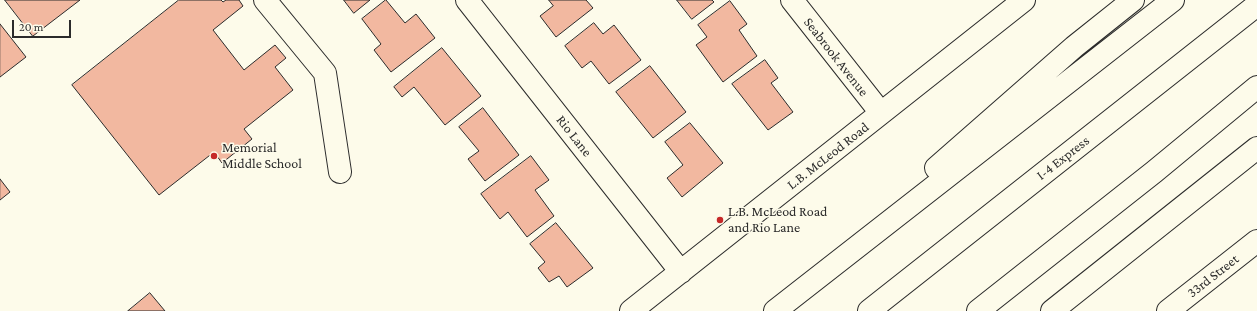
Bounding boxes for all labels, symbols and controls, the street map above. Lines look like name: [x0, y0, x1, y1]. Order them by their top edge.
scale bar: [14, 12, 73, 38]
street label: Seabrook Avenue: [800, 14, 872, 100]
text: 20 m: [19, 20, 43, 34]
street label: Rio Lane: [553, 112, 595, 160]
street label: L.B. McLeod Road: [784, 119, 872, 193]
street label: I-4 Express: [1033, 132, 1093, 184]
place label: Memorial Middle School: [222, 140, 302, 172]
marker: Memorial Middle School: [209, 151, 219, 161]
place label: L.B. McLeod Road and Rio Lane: [728, 204, 827, 236]
marker: L.B. McLeod Road and Rio Lane: [715, 215, 725, 225]
street label: 33rd Street: [1184, 251, 1242, 301]

